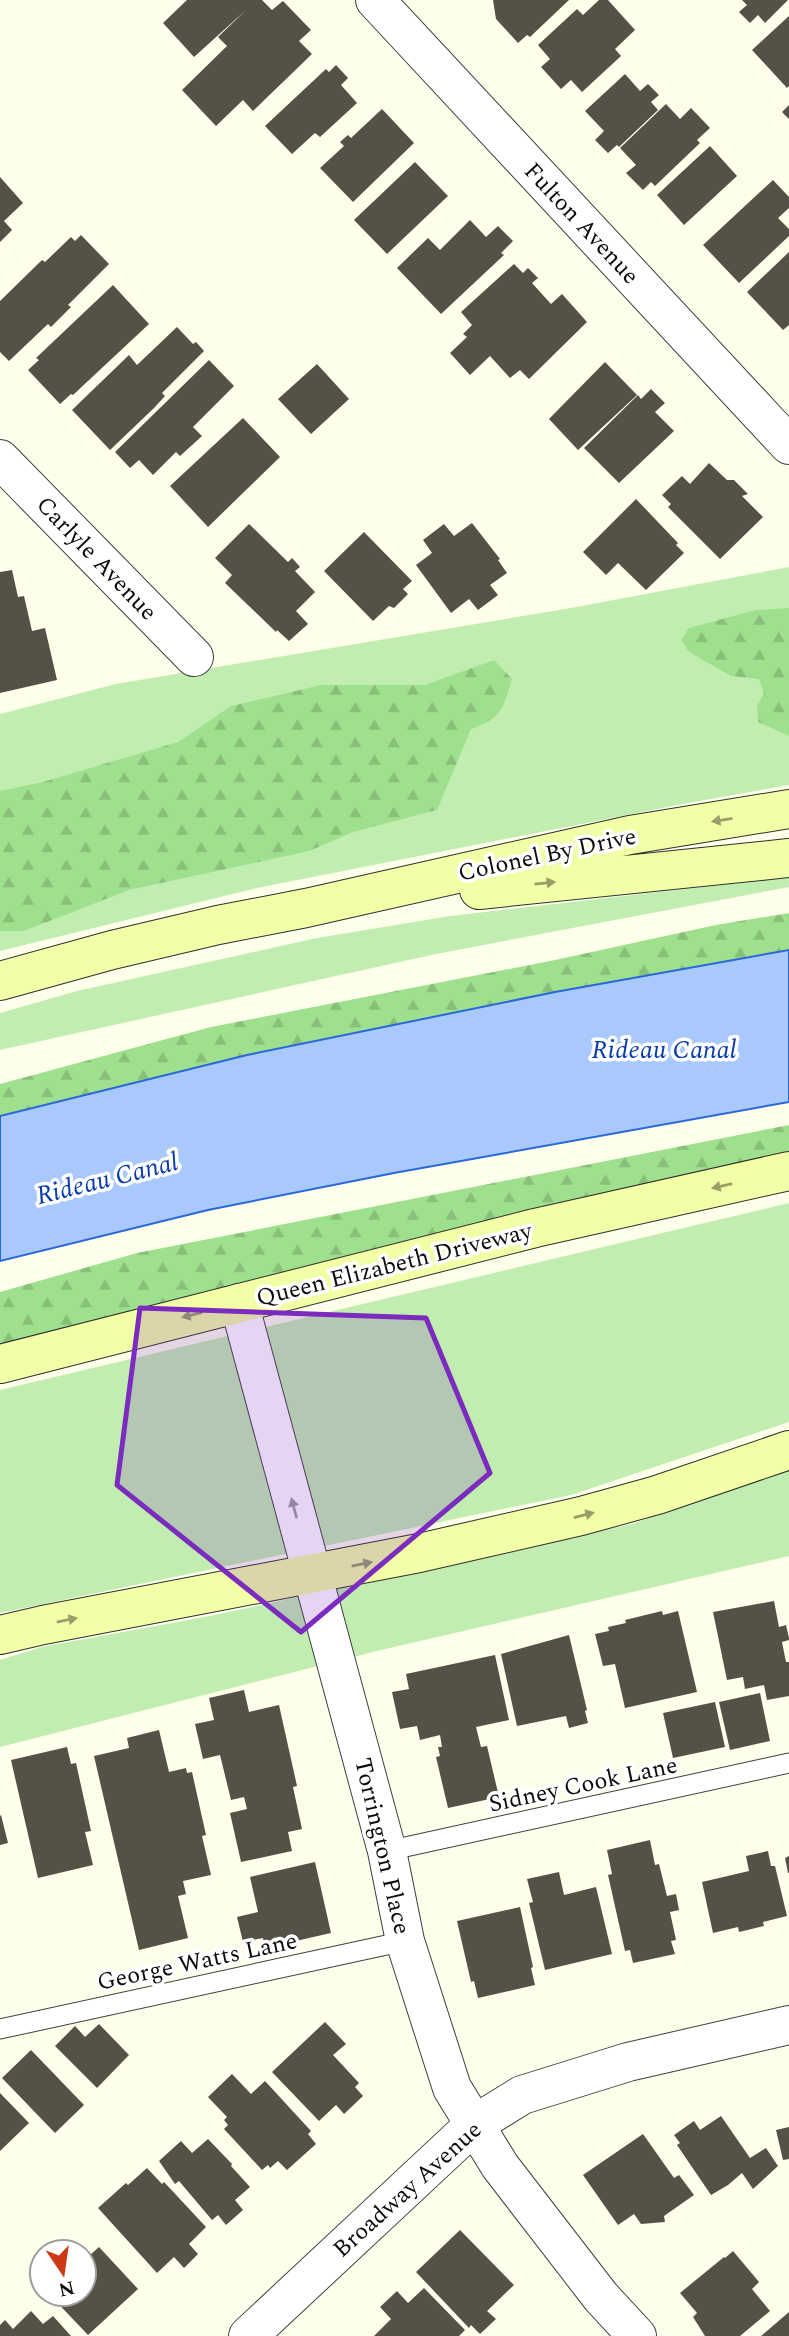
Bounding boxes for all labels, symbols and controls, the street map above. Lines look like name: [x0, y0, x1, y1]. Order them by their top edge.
street label: Fulton Avenue: [515, 154, 648, 293]
street label: Carlyle Avenue: [27, 488, 165, 629]
one-way arrow: [711, 815, 733, 826]
street label: Colonel By Drive: [455, 819, 640, 891]
one-way arrow: [534, 877, 556, 888]
water label: Rideau Canal: [591, 1030, 737, 1070]
water label: Rideau Canal: [32, 1142, 183, 1216]
one-way arrow: [711, 1181, 733, 1192]
street label: Queen Elizabeth Driveway: [253, 1213, 537, 1317]
one-way arrow: [181, 1310, 203, 1321]
one-way arrow: [288, 1497, 299, 1519]
one-way arrow: [573, 1509, 595, 1520]
one-way arrow: [351, 1558, 373, 1569]
one-way arrow: [56, 1614, 78, 1625]
street label: Sidney Cook Lane: [486, 1747, 681, 1823]
street label: Torrington Place: [344, 1754, 420, 1938]
street label: George Watts Lane: [94, 1923, 301, 2001]
street label: Broadway Avenue: [325, 2113, 490, 2267]
north arrow: [28, 2238, 98, 2308]
text: N: [56, 2272, 77, 2304]

